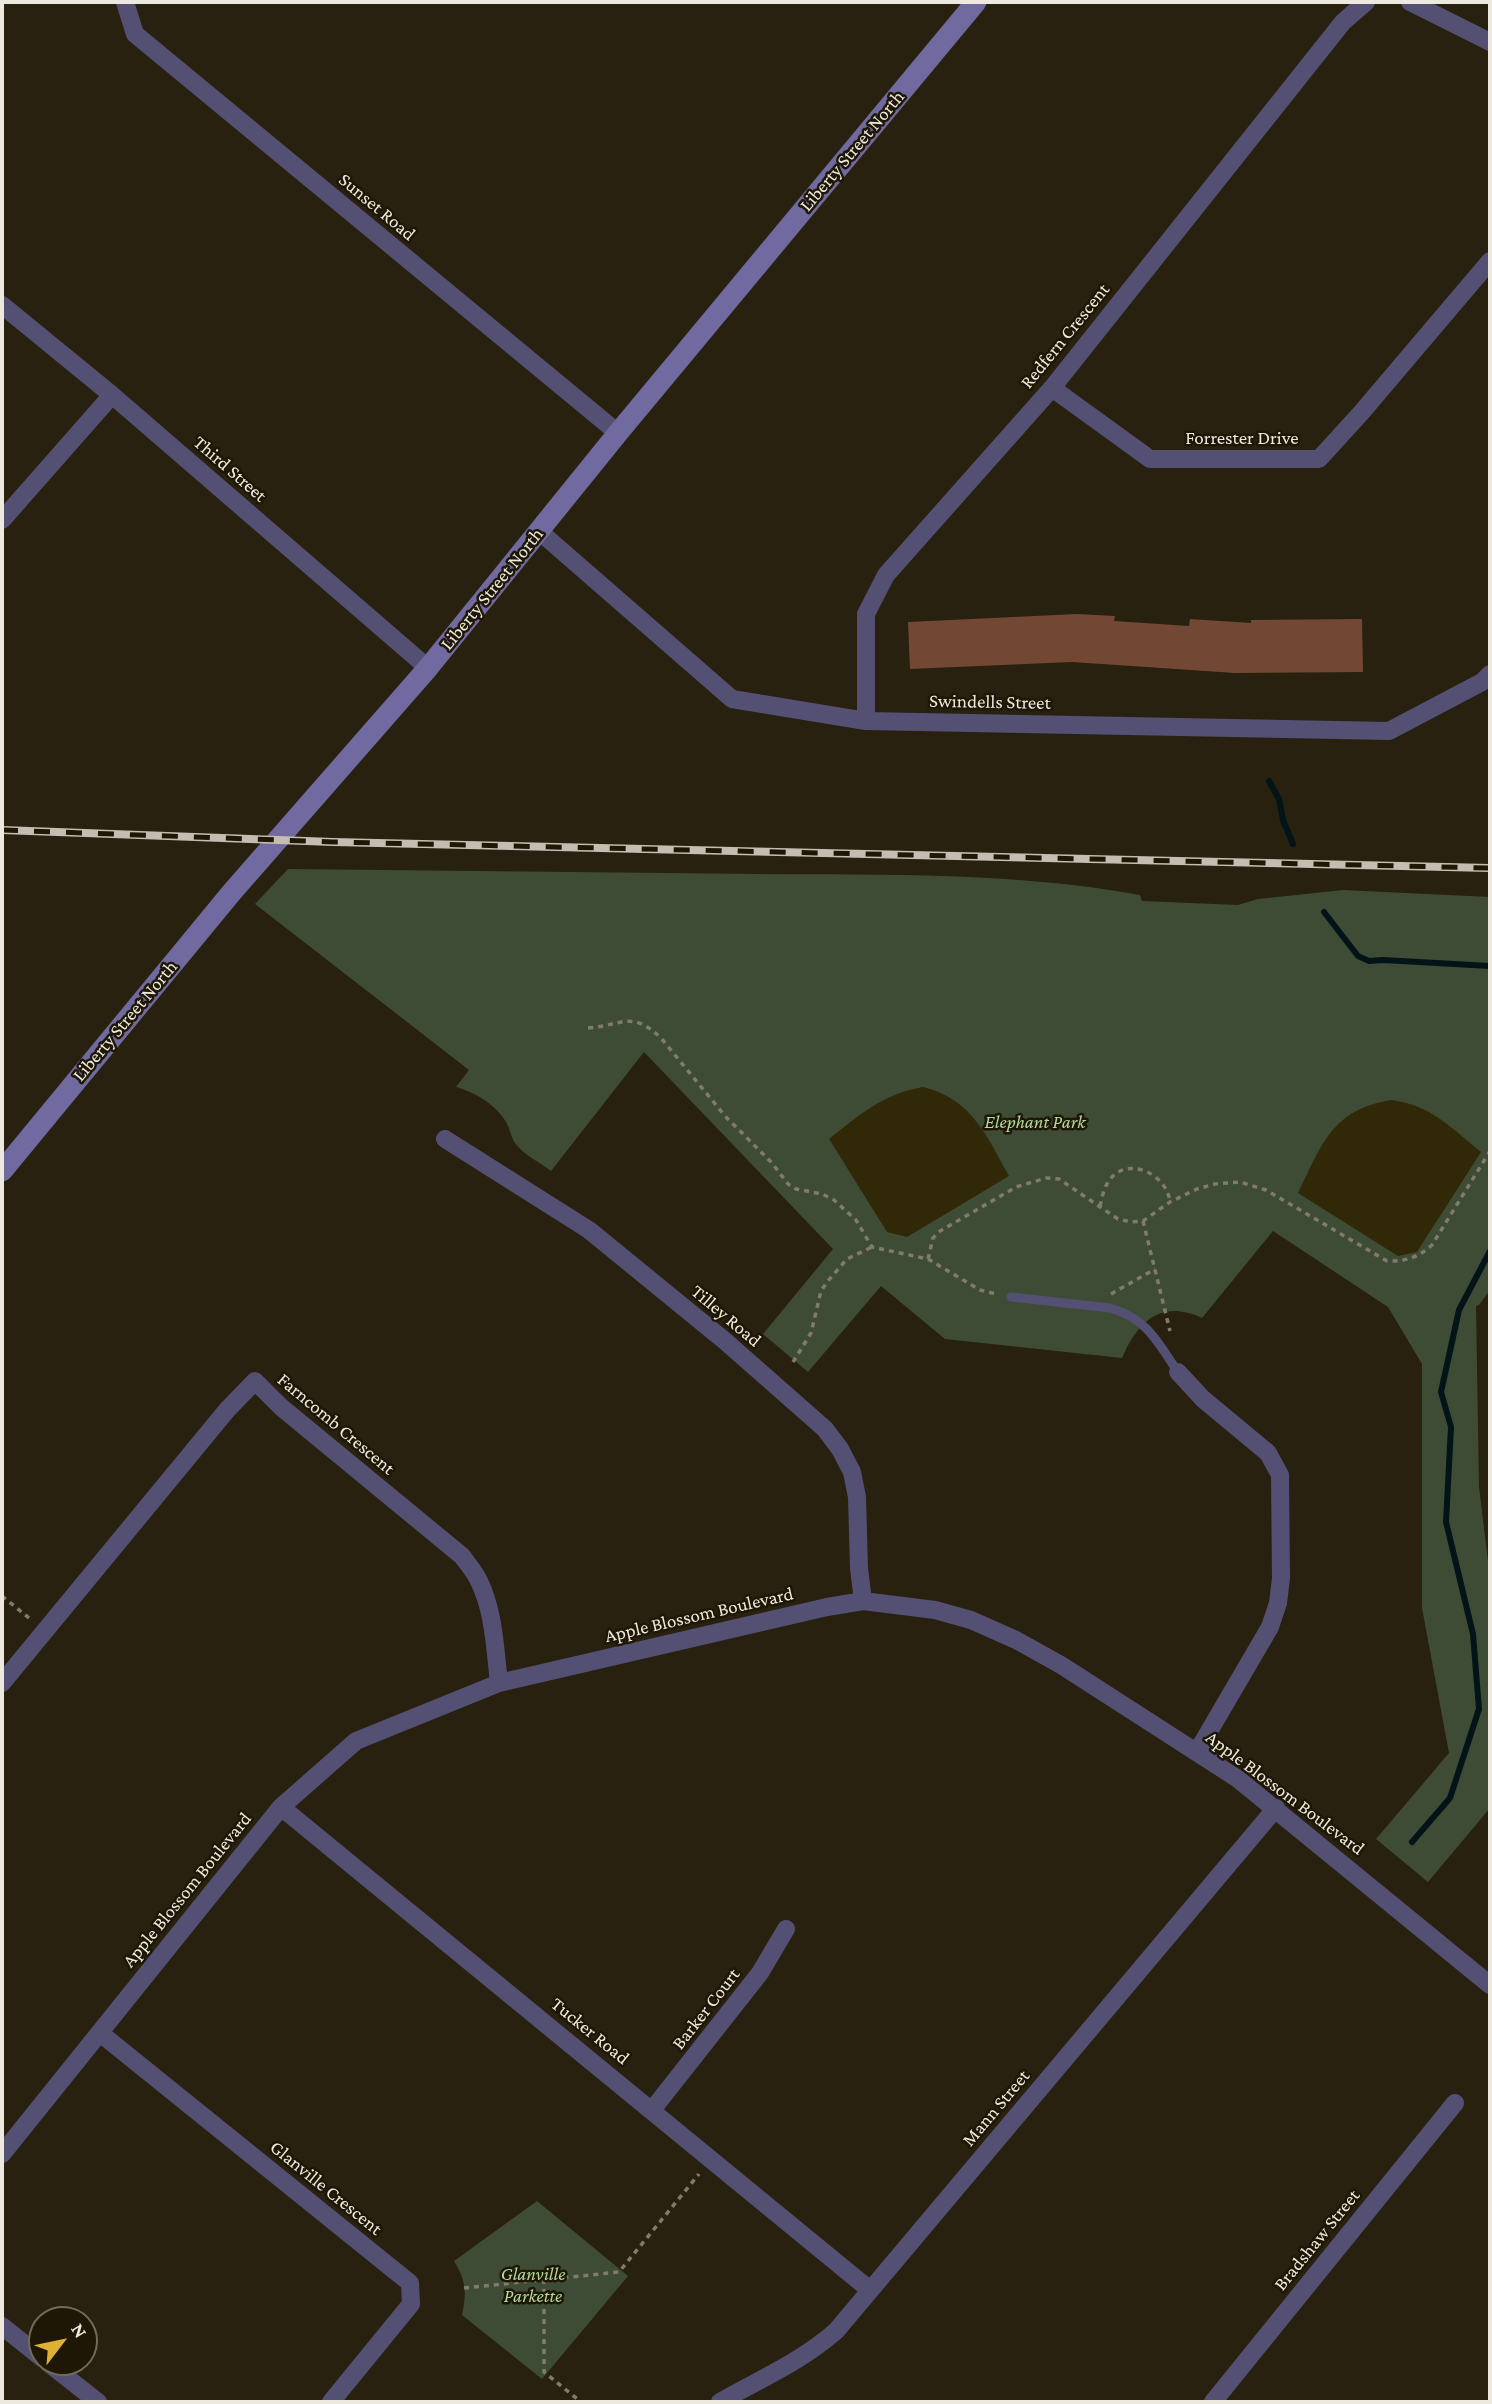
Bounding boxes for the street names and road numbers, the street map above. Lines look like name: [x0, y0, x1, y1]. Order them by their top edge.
street label: Liberty Street North: [795, 86, 909, 216]
street label: Sunset Road: [334, 168, 420, 246]
street label: Redfern Crescent: [1016, 279, 1114, 393]
street label: Forrester Drive: [1185, 427, 1299, 449]
street label: Third Street: [189, 431, 271, 507]
street label: Liberty Street North: [436, 523, 548, 655]
street label: Swindells Street: [929, 690, 1051, 714]
street label: Liberty Street North: [68, 956, 182, 1086]
street label: Tilley Road: [686, 1280, 766, 1352]
street label: Farncomb Crescent: [273, 1368, 399, 1480]
street label: Apple Blossom Boulevard: [603, 1582, 795, 1648]
street label: Apple Blossom Boulevard: [1201, 1726, 1369, 1860]
street label: Apple Blossom Boulevard: [118, 1808, 256, 1972]
street label: Barker Court: [667, 1964, 745, 2054]
street label: Tucker Road: [546, 1992, 634, 2070]
street label: Mann Street: [957, 2065, 1035, 2151]
street label: Glanville Crescent: [265, 2136, 387, 2240]
street label: Bradshaw Street: [1269, 2185, 1365, 2295]

